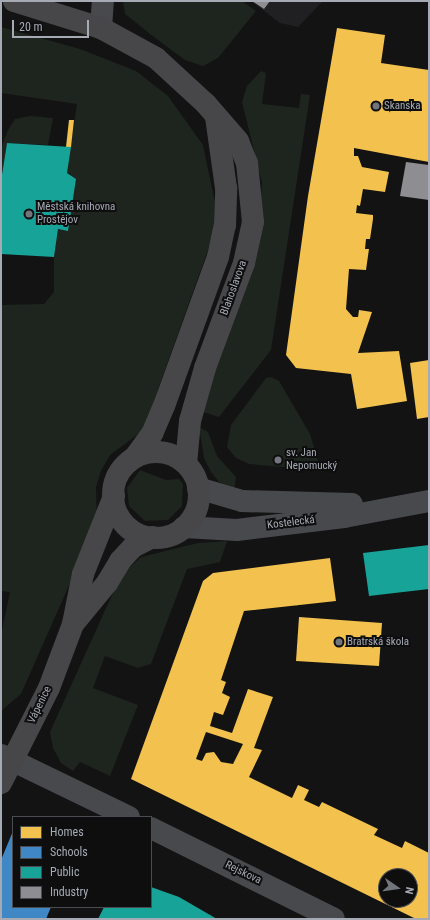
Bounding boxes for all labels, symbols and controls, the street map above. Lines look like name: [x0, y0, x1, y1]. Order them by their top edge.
scale bar: [14, 12, 91, 38]
text: 20 m: [19, 20, 43, 34]
place label: Skanska: [384, 99, 421, 113]
marker: Skanska: [371, 101, 381, 111]
place label: Městská knihovna Prostějov: [37, 201, 115, 227]
marker: Městská knihovna Prostějov: [24, 209, 34, 219]
street label: Blahoslavova: [218, 259, 250, 317]
place label: sv. Jan Nepomucký: [286, 447, 337, 473]
marker: sv. Jan Nepomucký: [273, 455, 283, 465]
street label: Kostelecká: [266, 514, 316, 532]
place label: Bratrská škola: [347, 635, 409, 649]
marker: Bratrská škola: [334, 637, 344, 647]
street label: Vápenice: [25, 684, 55, 726]
legend: [12, 816, 152, 908]
text: Homes: [50, 825, 84, 839]
text: Schools: [50, 845, 88, 859]
street label: Rejskova: [223, 859, 263, 887]
text: Public: [50, 865, 79, 879]
north arrow: [378, 868, 418, 908]
text: Industry: [50, 885, 88, 899]
text: N: [402, 886, 416, 895]

